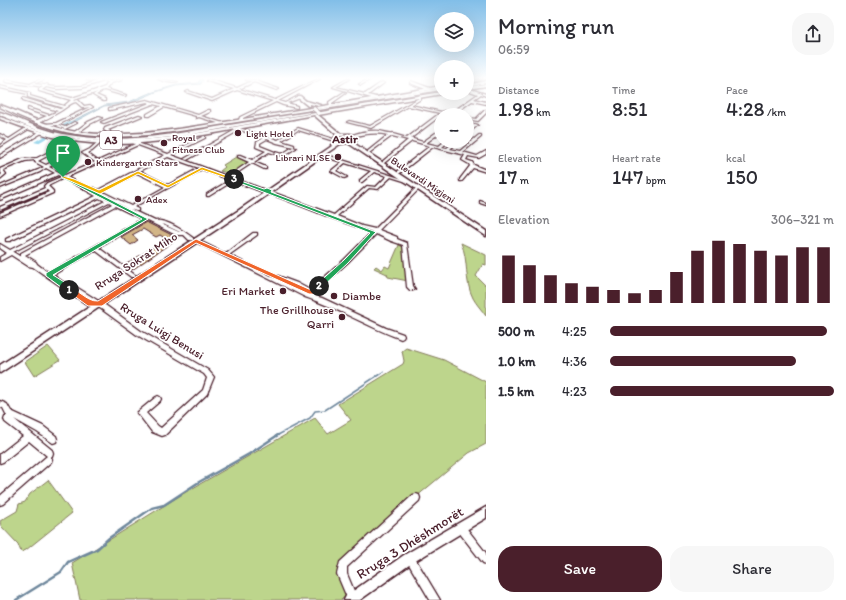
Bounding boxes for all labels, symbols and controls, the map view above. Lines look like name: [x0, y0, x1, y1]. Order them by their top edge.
map controls: [434, 12, 474, 148]
button: layers: [434, 12, 474, 52]
text: Morning run: [498, 13, 614, 40]
button: share: [792, 13, 834, 55]
text: 06:59: [498, 42, 530, 57]
button: +: [434, 60, 474, 100]
text: Distance: [498, 84, 539, 97]
text: Time: [612, 84, 635, 97]
text: Pace: [726, 84, 748, 97]
text: 1.98: [498, 97, 534, 121]
text: 8:51: [612, 97, 648, 121]
text: 4:28: [726, 97, 764, 121]
text: km: [534, 106, 551, 119]
text: /km: [764, 106, 786, 119]
button: −: [434, 108, 474, 148]
place label: Light Hotel: [246, 127, 293, 140]
marker: Light Hotel: [233, 128, 243, 138]
road number: A3: [100, 131, 122, 149]
place label: Royal Fitness Club: [172, 131, 225, 156]
district label: Astir: [331, 132, 358, 146]
pin: [46, 136, 80, 177]
marker: Royal Fitness Club: [159, 138, 169, 148]
icon: arrive: [52, 142, 74, 164]
place label: Librari NI.SE: [276, 151, 330, 164]
marker: Librari NI.SE: [333, 152, 343, 162]
text: Elevation: [498, 152, 542, 165]
text: Heart rate: [612, 152, 661, 165]
text: kcal: [726, 152, 746, 165]
street label: Bulevardi Migjeni: [388, 154, 458, 206]
place label: Kindergarten Stars: [96, 156, 178, 169]
marker: Kindergarten Stars: [83, 157, 93, 167]
text: 17: [498, 165, 517, 189]
text: 147: [612, 165, 643, 189]
text: 150: [726, 165, 758, 189]
pin: 3: [224, 169, 244, 189]
text: 3: [231, 172, 237, 185]
text: m: [517, 174, 529, 187]
text: bpm: [643, 174, 666, 187]
place label: Adex: [146, 193, 168, 206]
marker: Adex: [133, 194, 143, 204]
text: Elevation: [498, 212, 550, 227]
text: 306–321 m: [771, 212, 834, 227]
street label: Rruga Sokrat Miho: [92, 229, 180, 293]
pin: 2: [309, 276, 329, 296]
text: 2: [316, 279, 322, 292]
pin: 1: [59, 280, 79, 300]
text: 1: [66, 283, 72, 296]
place label: Eri Market: [222, 284, 275, 298]
marker: Eri Market: [278, 286, 288, 296]
place label: Diambe: [342, 289, 381, 303]
marker: Diambe: [329, 291, 339, 301]
street label: Rruga Luigj Benusi: [118, 300, 206, 362]
place label: The Grillhouse Qarri: [260, 303, 334, 331]
marker: The Grillhouse Qarri: [337, 312, 347, 322]
text: 500 m: [498, 324, 535, 339]
text: 4:25: [562, 324, 587, 339]
text: 1.0 km: [498, 354, 535, 369]
text: 4:36: [562, 354, 587, 369]
text: 1.5 km: [498, 384, 534, 399]
text: 4:23: [562, 384, 587, 399]
street label: Rruga 3 Dhëshmorët: [353, 503, 467, 583]
button: Save: [498, 546, 662, 592]
button: Share: [670, 546, 834, 592]

